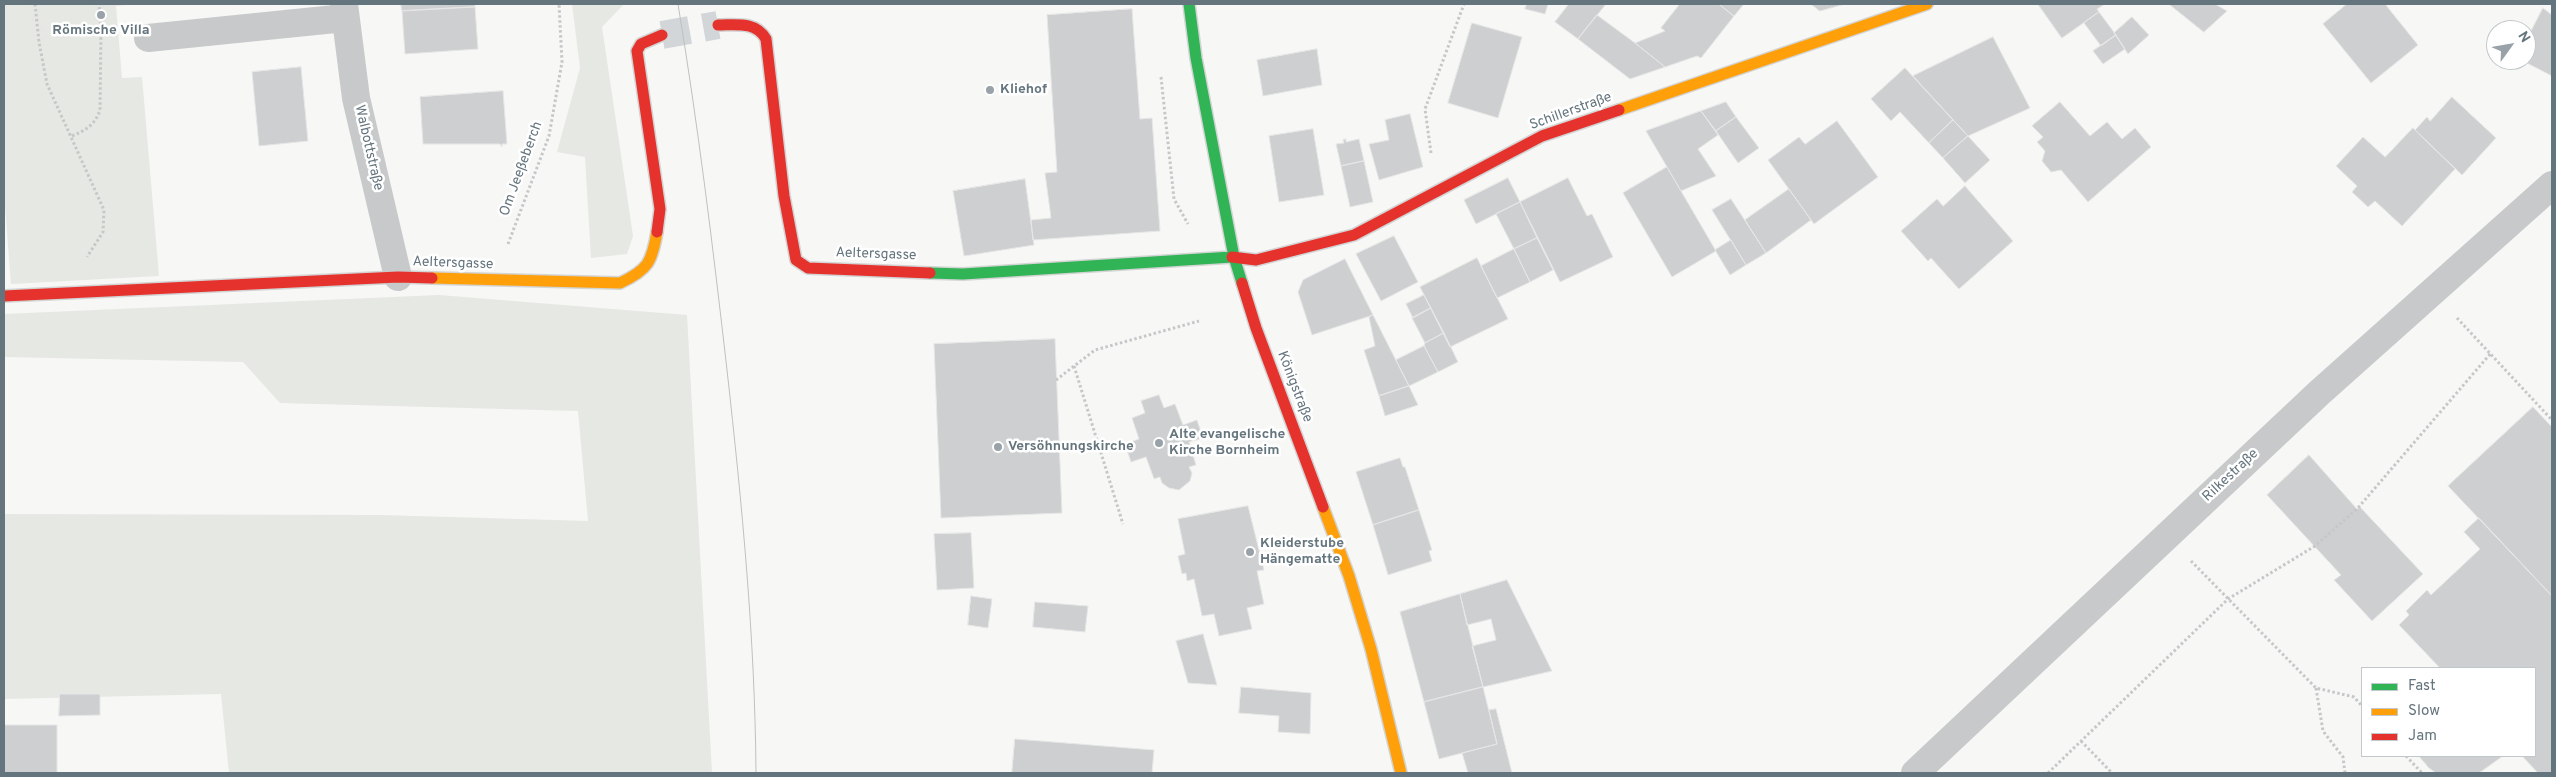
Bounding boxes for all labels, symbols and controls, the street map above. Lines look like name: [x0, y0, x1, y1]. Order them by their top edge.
marker: Römische Villa: [95, 9, 107, 21]
north arrow: [2486, 20, 2536, 70]
place label: Römische Villa: [52, 23, 150, 39]
text: N: [2513, 29, 2533, 46]
place label: Kliehof: [1000, 82, 1047, 98]
marker: Kliehof: [984, 84, 996, 96]
street label: Schillerstraße: [1528, 89, 1614, 135]
street label: Walbottstraße: [350, 104, 386, 192]
street label: Om Jeeßeberch: [497, 119, 547, 219]
street label: Aeltersgasse: [835, 245, 917, 265]
street label: Aeltersgasse: [412, 254, 494, 274]
street label: Königstraße: [1273, 349, 1315, 425]
place label: Alte evangelische Kirche Bornheim: [1169, 427, 1285, 460]
marker: Alte evangelische Kirche Bornheim: [1153, 437, 1165, 449]
place label: Versöhnungskirche: [1008, 439, 1134, 455]
marker: Versöhnungskirche: [992, 441, 1004, 453]
street label: Rilkestraße: [2200, 446, 2262, 506]
place label: Kleiderstube Hängematte: [1260, 536, 1344, 568]
marker: Kleiderstube Hängematte: [1244, 546, 1256, 558]
legend: [2361, 667, 2536, 757]
text: Fast: [2408, 677, 2436, 696]
text: Slow: [2408, 702, 2440, 721]
text: Jam: [2408, 727, 2437, 746]

